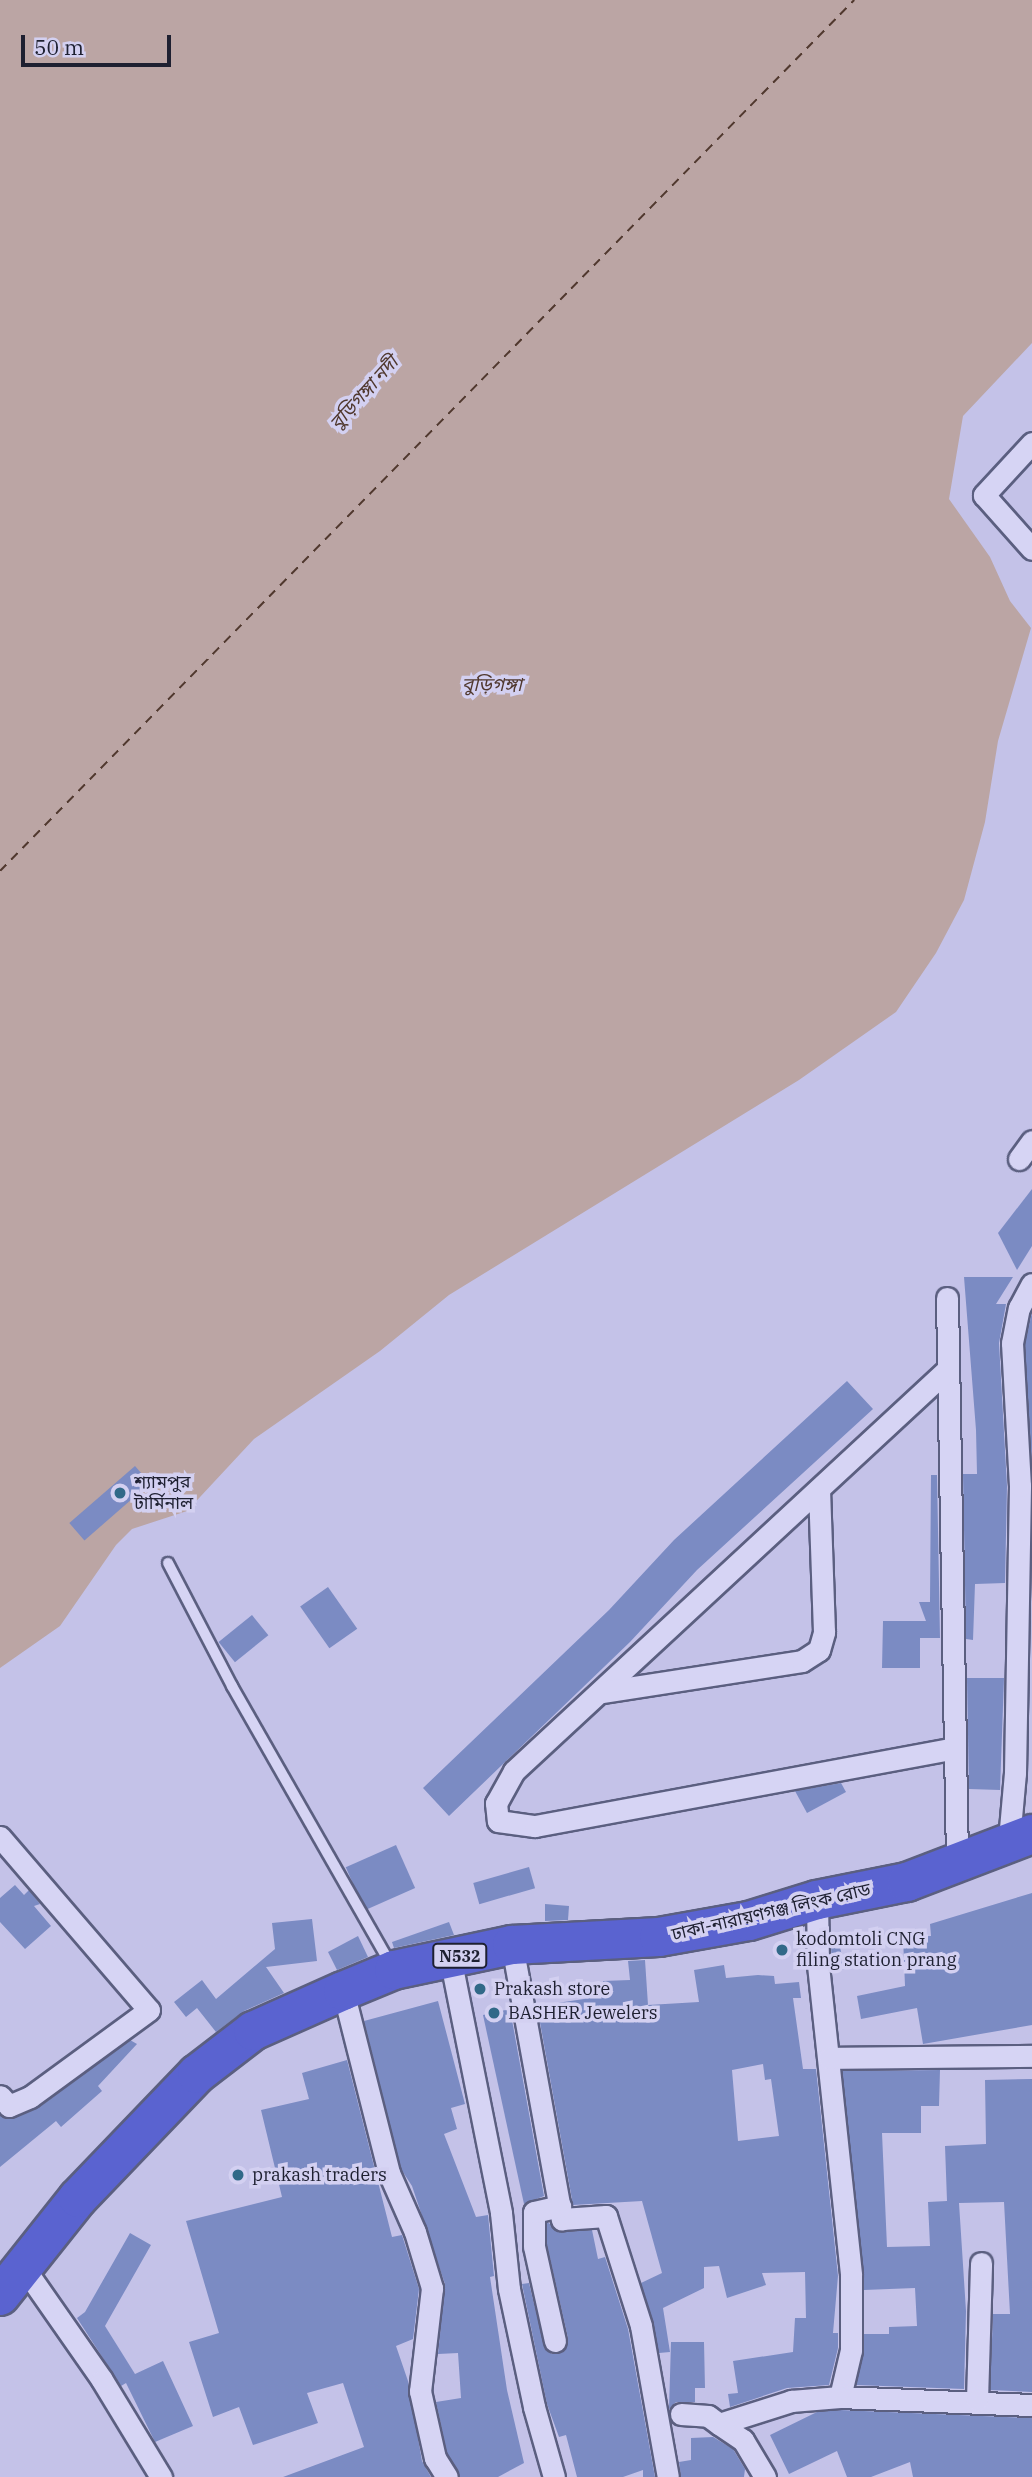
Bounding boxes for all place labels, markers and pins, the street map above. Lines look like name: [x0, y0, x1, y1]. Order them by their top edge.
place label: শ্যামপুর টার্মিনাল: [134, 1472, 193, 1514]
marker: শ্যামপুর টার্মিনাল: [112, 1485, 128, 1501]
place label: kodomtoli CNG filing station prang: [796, 1929, 957, 1972]
marker: kodomtoli CNG filing station prang: [774, 1942, 790, 1958]
place label: Prakash store: [494, 1978, 610, 2000]
marker: Prakash store: [472, 1981, 488, 1997]
place label: BASHER Jewelers: [508, 2002, 658, 2024]
marker: BASHER Jewelers: [486, 2005, 502, 2021]
place label: prakash traders: [252, 2164, 387, 2186]
marker: prakash traders: [230, 2167, 246, 2183]

